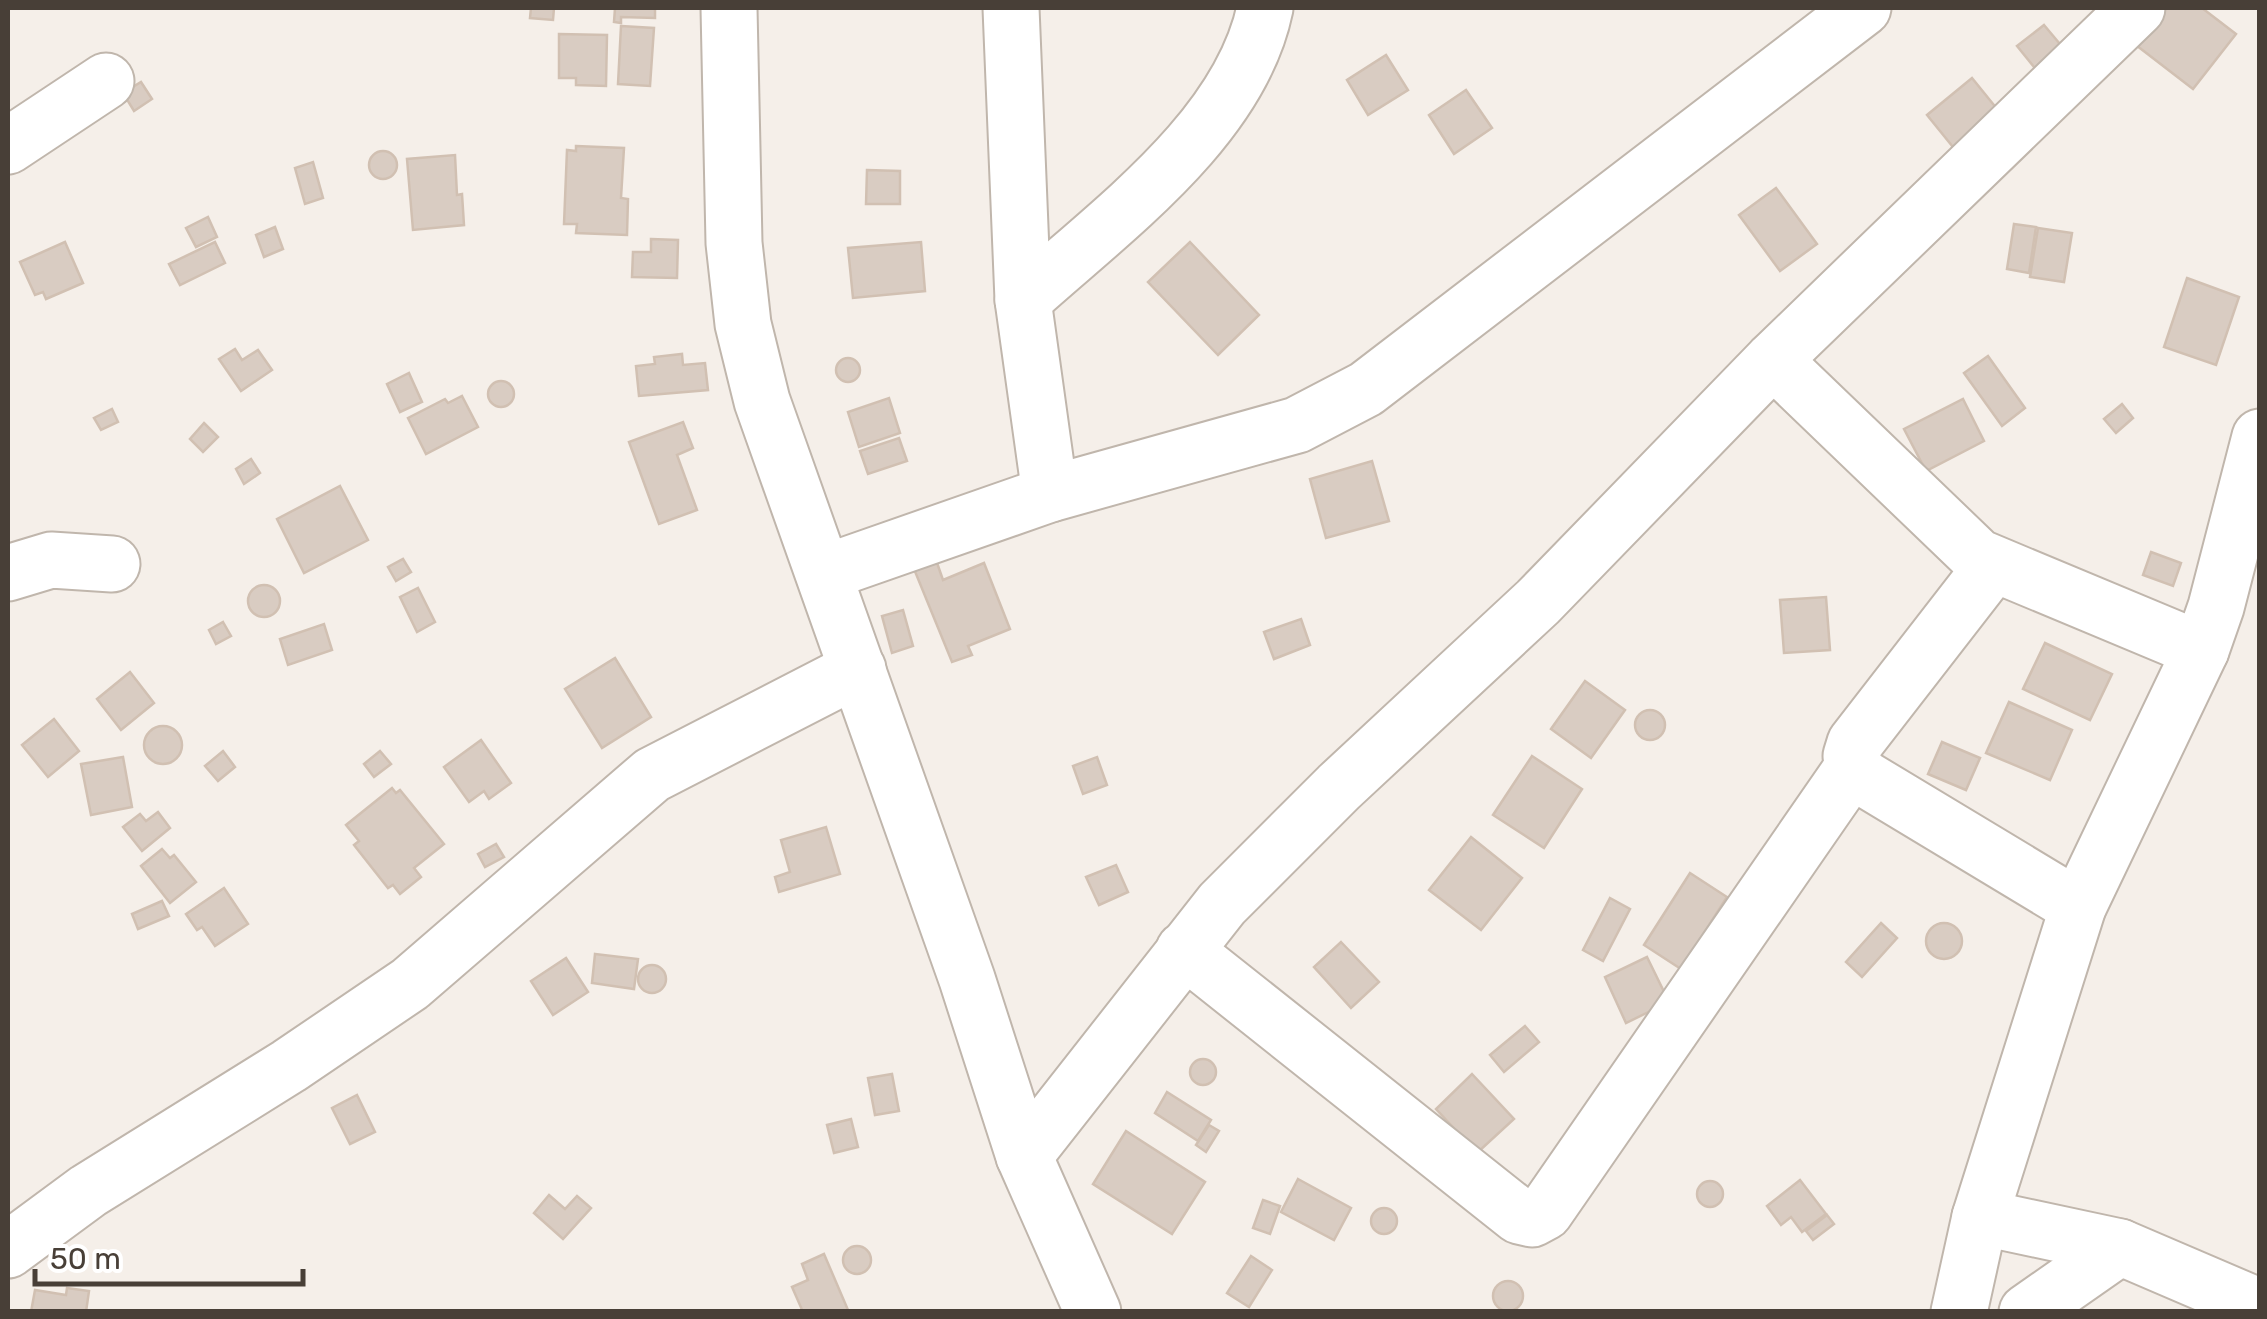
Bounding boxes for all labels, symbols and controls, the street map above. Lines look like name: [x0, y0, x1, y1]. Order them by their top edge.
scale bar: [35, 1224, 302, 1286]
text: 50 m: [50, 1241, 121, 1277]

